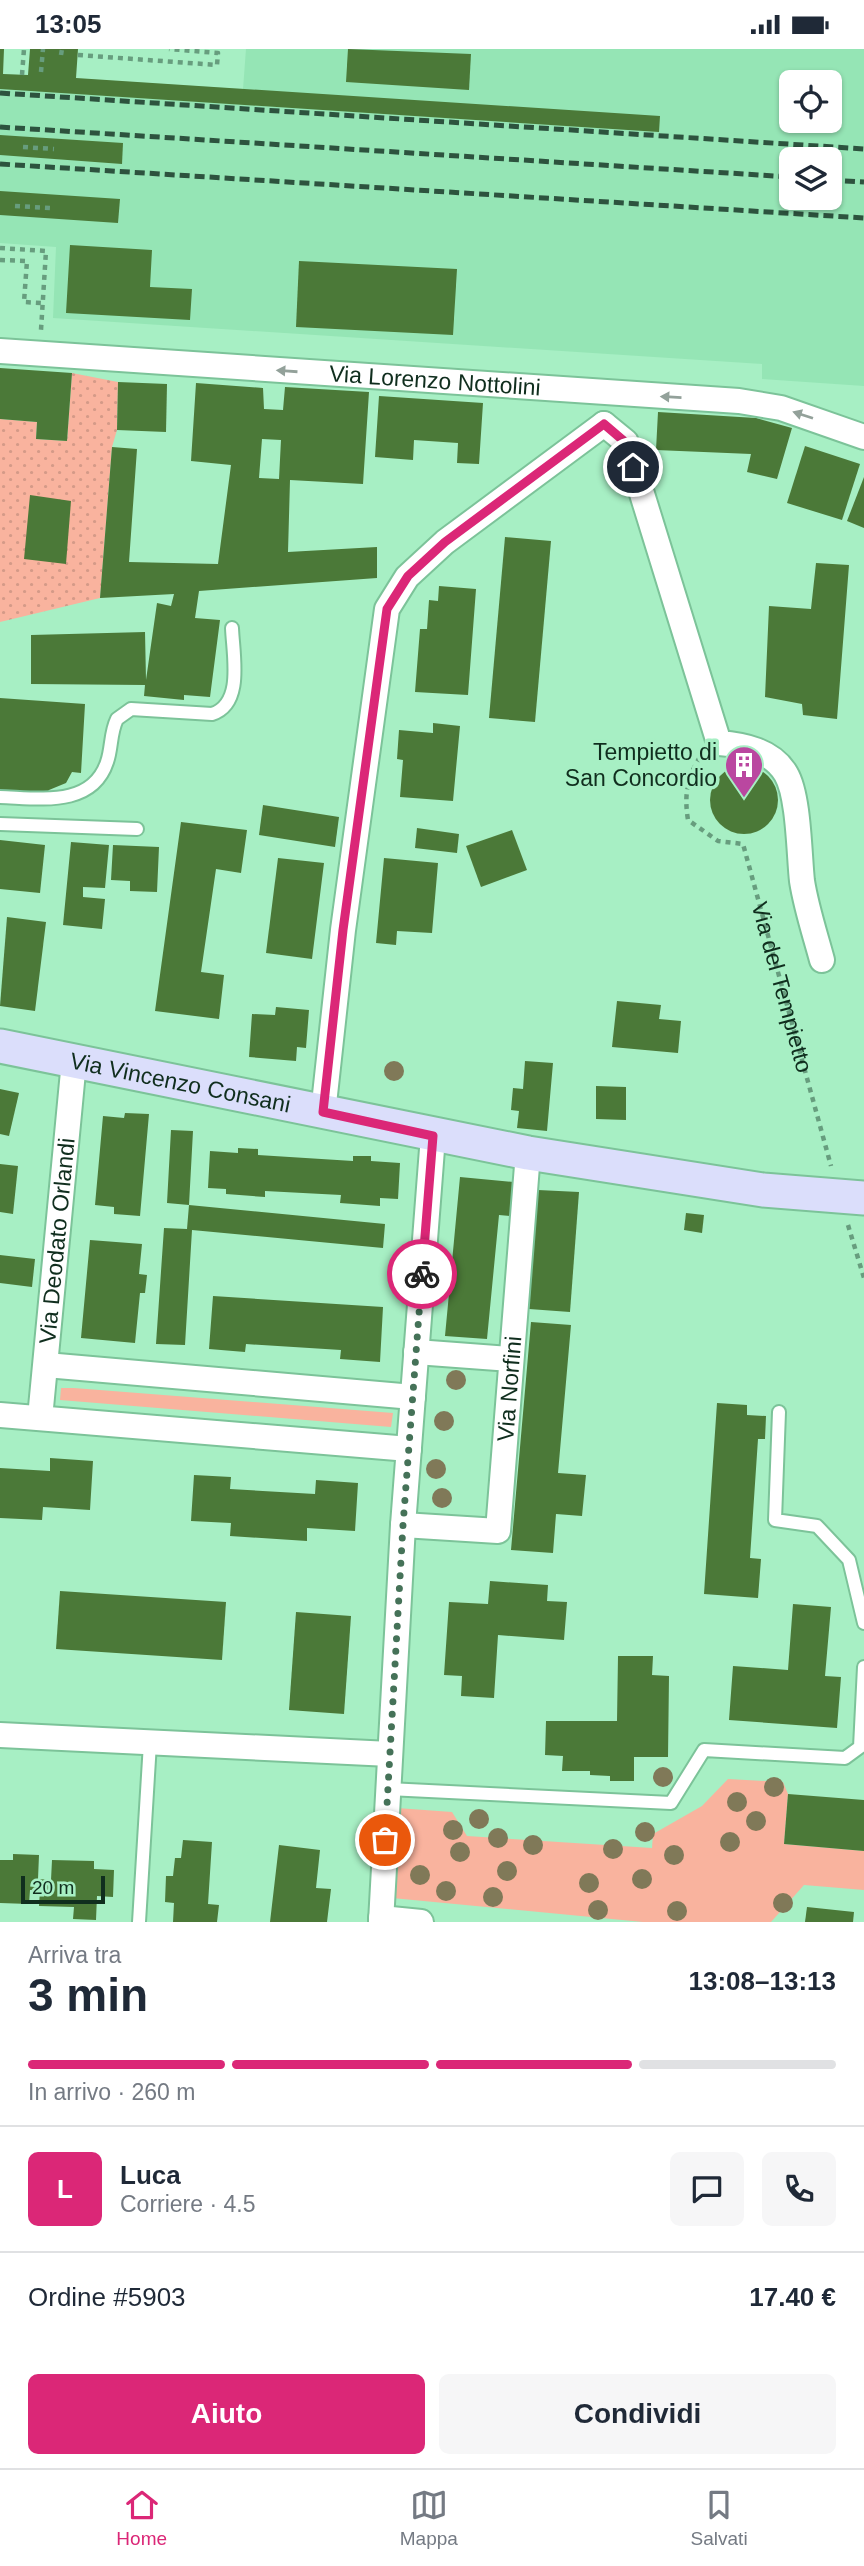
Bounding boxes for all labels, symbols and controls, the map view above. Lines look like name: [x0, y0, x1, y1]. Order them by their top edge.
text: 13:05: [35, 9, 102, 39]
map controls: [779, 70, 842, 210]
button: locate: [779, 70, 842, 133]
button: layers: [779, 147, 842, 210]
street label: Via Lorenzo Nottolini: [328, 360, 542, 401]
one-way arrow: [275, 365, 297, 376]
one-way arrow: [660, 392, 682, 403]
one-way arrow: [792, 409, 813, 420]
pin: [603, 437, 663, 497]
icon: home: [614, 448, 652, 486]
place label: Tempietto di San Concordio: [565, 739, 717, 791]
building icon: Tempietto di San Concordio: [723, 744, 765, 799]
street label: Via del Tempietto: [746, 899, 818, 1075]
street label: Via Vincenzo Consani: [68, 1048, 293, 1118]
street label: Via Deodato Orlandi: [34, 1137, 80, 1345]
courier: [387, 1239, 457, 1309]
icon: bike: [403, 1255, 441, 1293]
street label: Via Norfini: [492, 1335, 526, 1442]
pin: [355, 1810, 415, 1870]
icon: bag: [366, 1821, 404, 1859]
scale bar: [21, 1873, 105, 1905]
text: 20 m: [32, 1877, 74, 1898]
text: Arriva tra: [28, 1942, 121, 1968]
text: 13:08–13:13: [689, 1966, 836, 1996]
text: 3 min: [28, 1969, 148, 2021]
text: In arrivo · 260 m: [28, 2079, 195, 2105]
button: chat: [670, 2152, 744, 2226]
button: phone: [762, 2152, 836, 2226]
text: Luca: [120, 2160, 181, 2190]
text: L: [57, 2174, 73, 2204]
text: Corriere · 4.5: [120, 2191, 255, 2217]
text: Ordine #5903: [28, 2282, 186, 2312]
text: 17.40 €: [749, 2282, 836, 2312]
button: Aiuto: [28, 2374, 425, 2454]
button: Condividi: [439, 2374, 836, 2454]
tab: Home: [116, 2486, 167, 2550]
tab: Mappa: [400, 2486, 458, 2550]
tab: Salvati: [691, 2486, 748, 2550]

